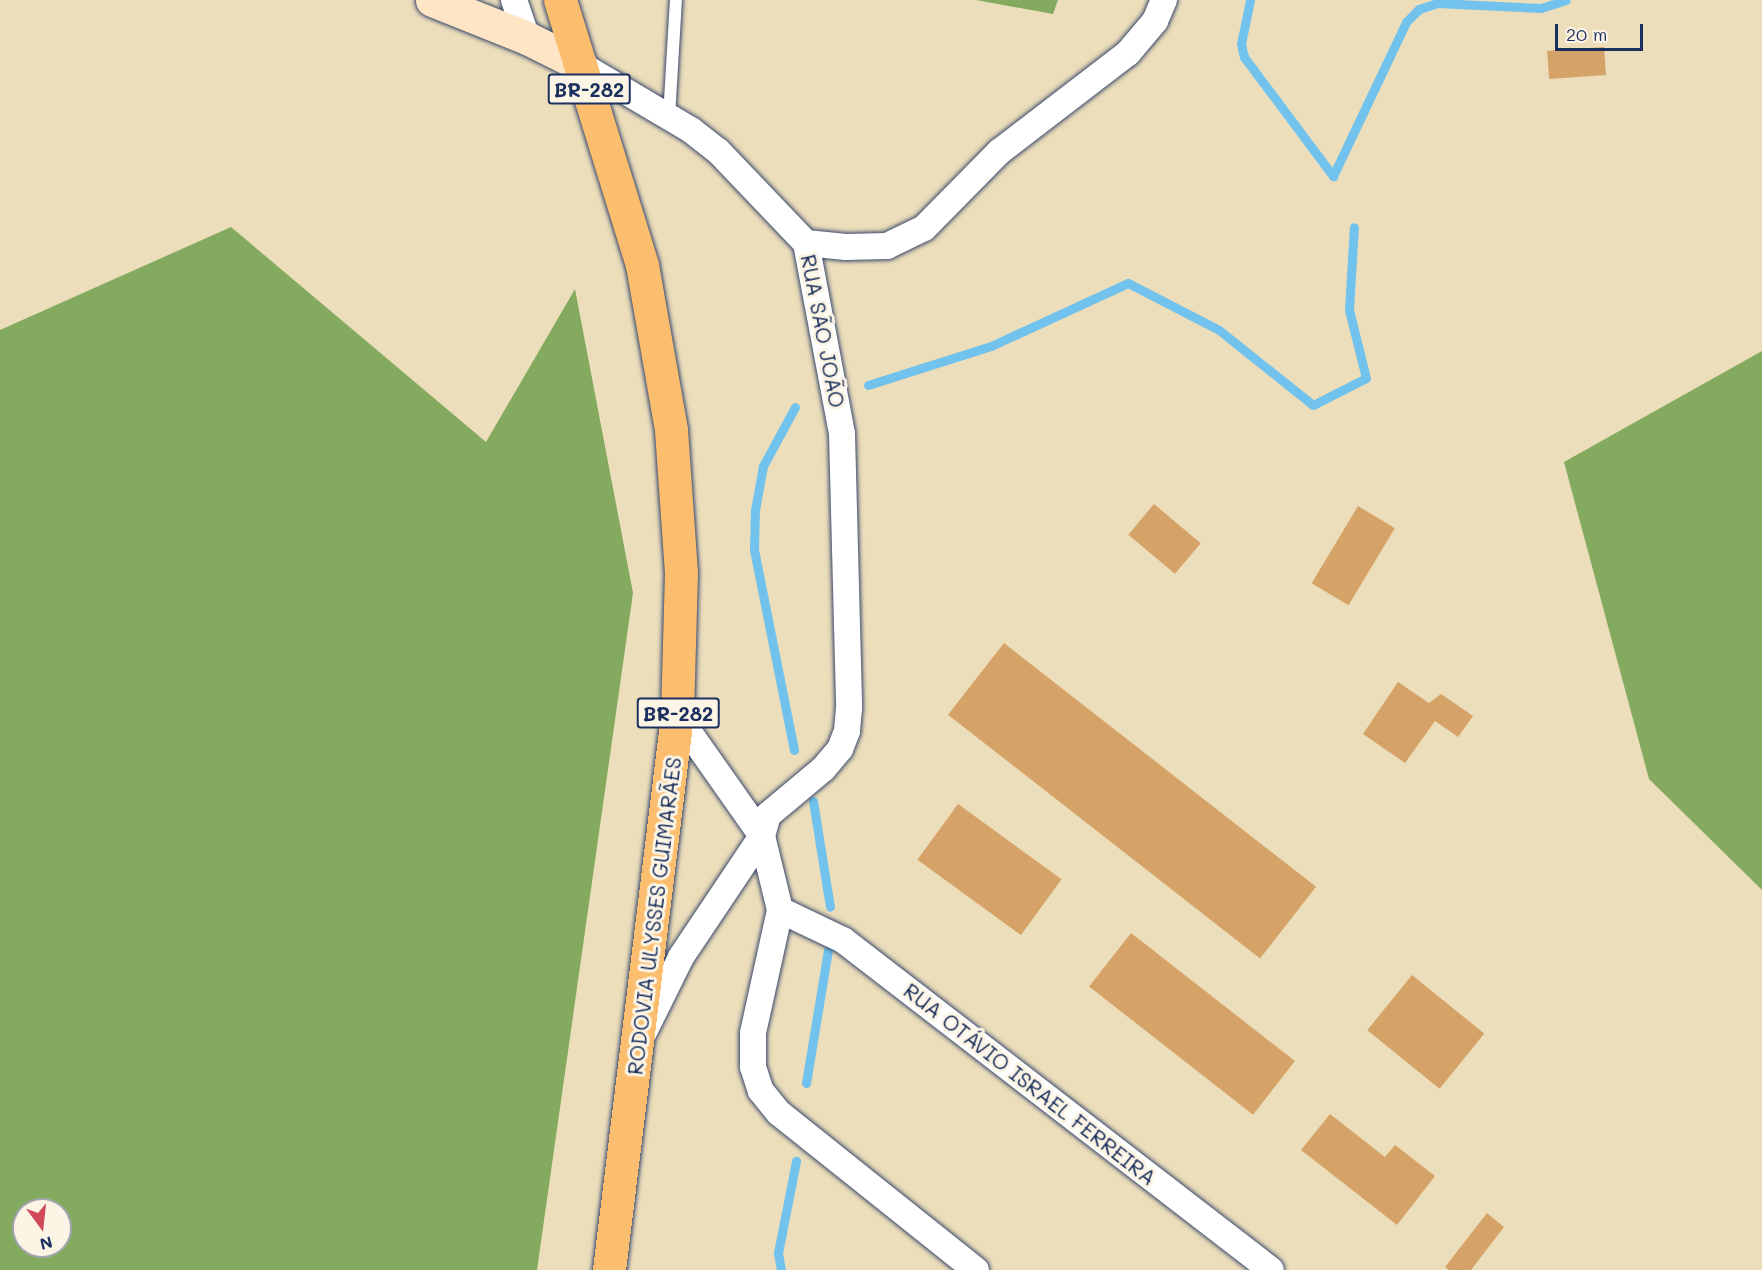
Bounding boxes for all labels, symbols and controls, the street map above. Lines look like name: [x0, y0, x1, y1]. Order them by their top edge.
scale bar: [1558, 12, 1646, 50]
text: 20 m: [1566, 22, 1607, 46]
road number: BR-282: [547, 72, 631, 106]
street label: RUA SÃO JOÃO: [796, 252, 850, 410]
road number: BR-282: [636, 696, 720, 730]
street label: RODOVIA ULYSSES GUIMARÃES: [622, 756, 686, 1076]
street label: RUA OTÁVIO ISRAEL FERREIRA: [899, 978, 1161, 1190]
north arrow: [12, 1198, 72, 1258]
text: N: [38, 1232, 55, 1256]

